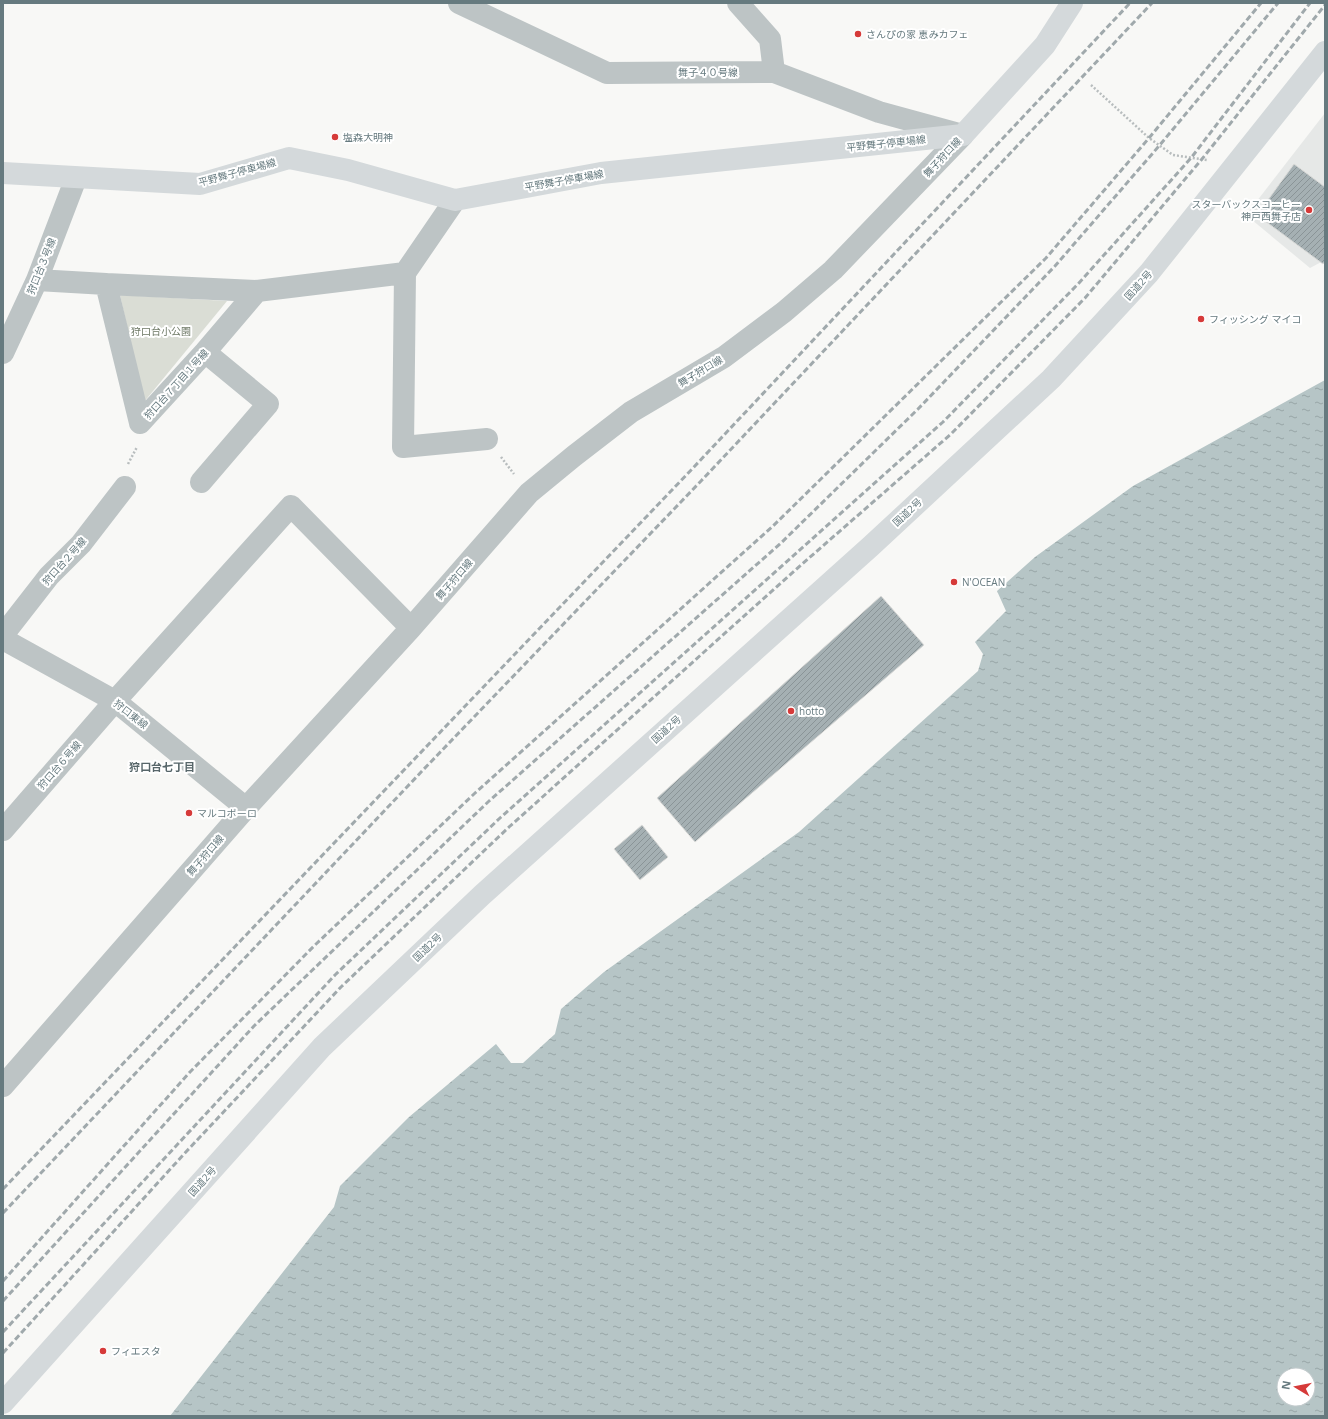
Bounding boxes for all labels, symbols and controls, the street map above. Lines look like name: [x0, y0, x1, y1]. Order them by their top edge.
place label: さんぴの家 恵みカフェ: [866, 27, 969, 41]
marker: さんぴの家 恵みカフェ: [853, 29, 863, 39]
street label: 舞子４０号線: [678, 65, 738, 79]
place label: 塩森大明神: [343, 130, 393, 144]
marker: 塩森大明神: [330, 132, 340, 142]
street label: 平野舞子停車場線: [845, 132, 927, 154]
street label: 舞子狩口線: [920, 134, 964, 180]
street label: 平野舞子停車場線: [197, 155, 277, 189]
street label: 平野舞子停車場線: [523, 166, 605, 194]
place label: スターバックスコーヒー 神戸西舞子店: [1191, 197, 1301, 223]
marker: スターバックスコーヒー 神戸西舞子店: [1304, 205, 1314, 215]
street label: 狩口台３号線: [23, 236, 59, 296]
street label: 国道2号: [1121, 267, 1155, 303]
place label: フィッシング マイコ: [1209, 312, 1301, 326]
marker: フィッシング マイコ: [1196, 314, 1206, 324]
park label: 狩口台小公園: [131, 324, 191, 338]
street label: 狩口台７丁目１号線: [141, 346, 211, 422]
street label: 舞子狩口線: [675, 352, 725, 390]
street label: 国道2号: [889, 495, 925, 529]
street label: 狩口台２号線: [39, 534, 89, 588]
street label: 舞子狩口線: [432, 556, 476, 602]
place label: N'OCEAN: [962, 575, 1005, 589]
marker: N'OCEAN: [949, 577, 959, 587]
street label: 狩口東線: [111, 696, 151, 732]
place label: hotto: [799, 704, 824, 718]
marker: hotto: [786, 706, 796, 716]
street label: 国道2号: [648, 712, 684, 746]
street label: 狩口台６号線: [34, 738, 84, 792]
district label: 狩口台七丁目: [129, 759, 195, 774]
place label: マルコポーロ: [197, 806, 257, 820]
marker: マルコポーロ: [184, 808, 194, 818]
street label: 舞子狩口線: [183, 832, 227, 878]
street label: 国道2号: [409, 930, 445, 964]
street label: 国道2号: [185, 1163, 219, 1199]
place label: フィエスタ: [111, 1344, 161, 1358]
marker: フィエスタ: [98, 1346, 108, 1356]
north arrow: [1276, 1367, 1316, 1407]
text: N: [1277, 1379, 1294, 1391]

